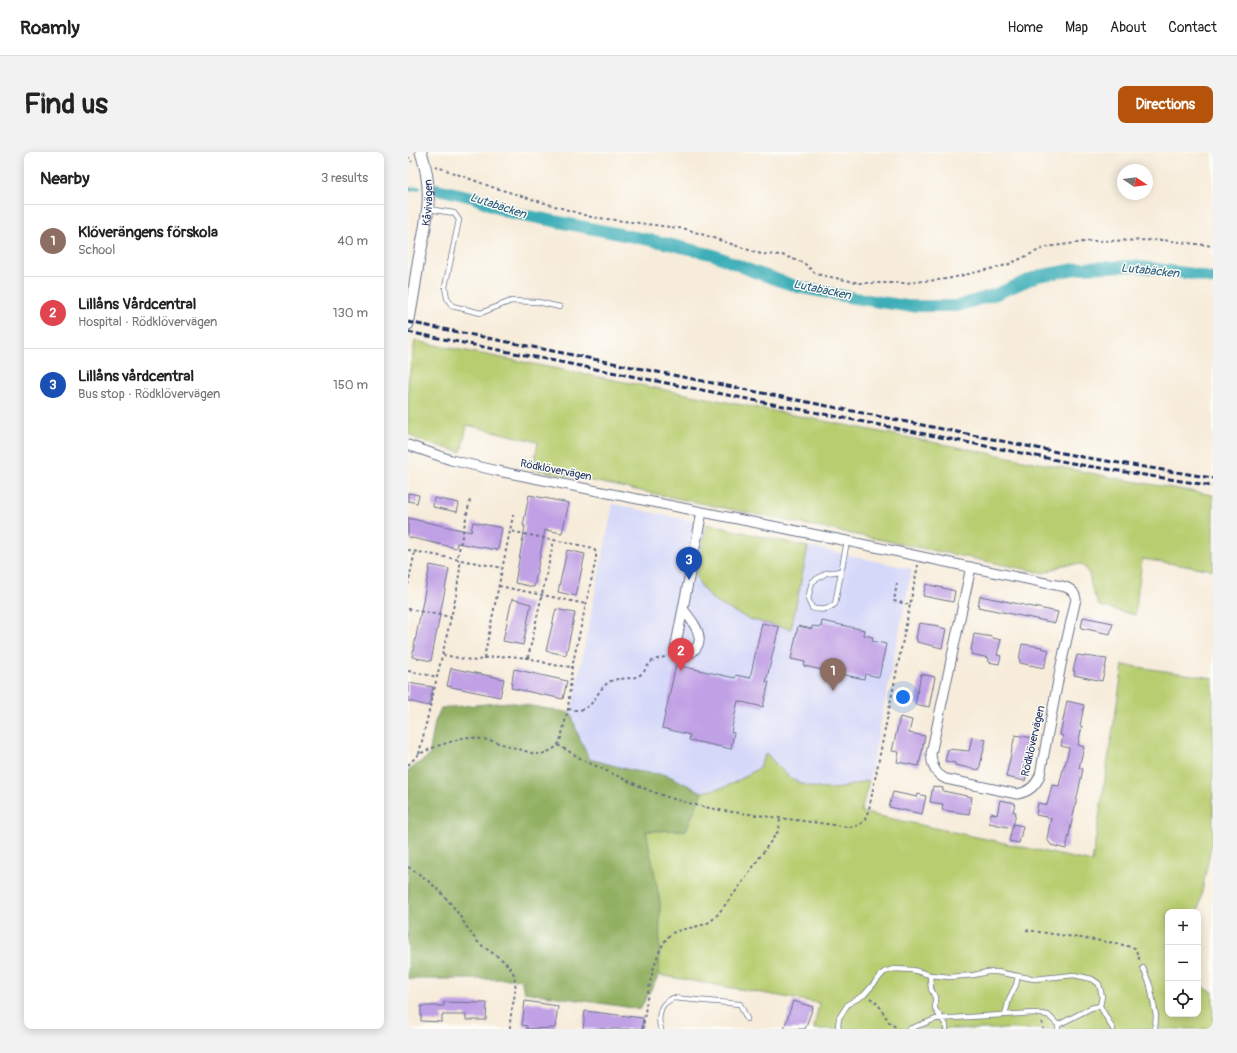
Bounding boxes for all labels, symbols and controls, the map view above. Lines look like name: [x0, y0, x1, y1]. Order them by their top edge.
text: Roamly: [20, 16, 80, 40]
text: Home: [1008, 19, 1043, 36]
text: Map: [1065, 19, 1088, 36]
text: About: [1110, 19, 1146, 36]
text: Contact: [1168, 19, 1217, 36]
button: Directions: [1118, 86, 1213, 123]
text: Find us: [24, 87, 108, 122]
north arrow: [1117, 164, 1153, 200]
text: Nearby: [40, 168, 89, 189]
text: 3 results: [321, 170, 368, 186]
street label: Kåvivägen: [419, 179, 435, 227]
water label: Lutabäcken: [468, 190, 529, 223]
text: Klöverängens förskola: [78, 223, 218, 242]
text: 1: [50, 233, 56, 249]
text: 40 m: [337, 233, 368, 249]
text: School: [78, 242, 115, 258]
water label: Lutabäcken: [1120, 260, 1181, 282]
water label: Lutabäcken: [792, 277, 853, 304]
text: Lillåns Vårdcentral: [78, 295, 196, 314]
text: 2: [49, 305, 57, 321]
text: 130 m: [332, 305, 368, 321]
text: Hospital · Rödklövervägen: [78, 314, 217, 330]
text: Lillåns vårdcentral: [78, 367, 194, 386]
text: 3: [49, 377, 57, 393]
text: 150 m: [333, 377, 368, 393]
text: Bus stop · Rödklövervägen: [78, 386, 220, 402]
street label: Rödklövervägen: [519, 457, 593, 483]
pin: 3: [676, 547, 702, 580]
pin: 2: [668, 638, 694, 671]
pin: 1: [820, 658, 846, 691]
your location: [893, 687, 913, 707]
street label: Rödklövervägen: [1019, 704, 1047, 778]
map controls: [1165, 909, 1201, 1017]
button: +: [1165, 909, 1201, 945]
button: −: [1165, 945, 1201, 981]
button: locate: [1165, 981, 1201, 1017]

